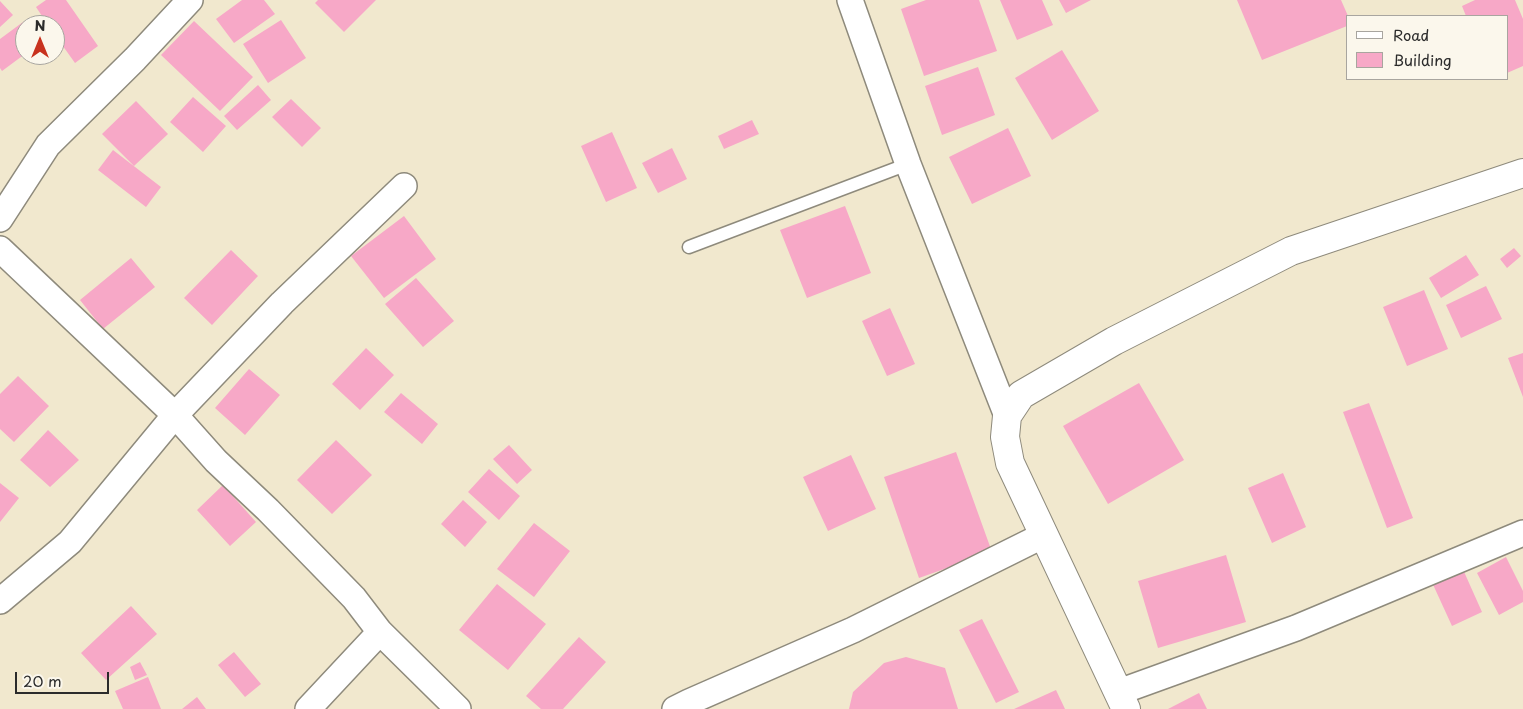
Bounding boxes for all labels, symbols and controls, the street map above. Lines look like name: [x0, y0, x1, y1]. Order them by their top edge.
north arrow: [15, 15, 65, 65]
text: N: [34, 15, 46, 36]
legend: [1346, 15, 1508, 80]
text: Road: [1393, 23, 1429, 46]
text: Building: [1393, 48, 1452, 71]
scale bar: [18, 662, 111, 694]
text: 20 m: [23, 669, 62, 692]

